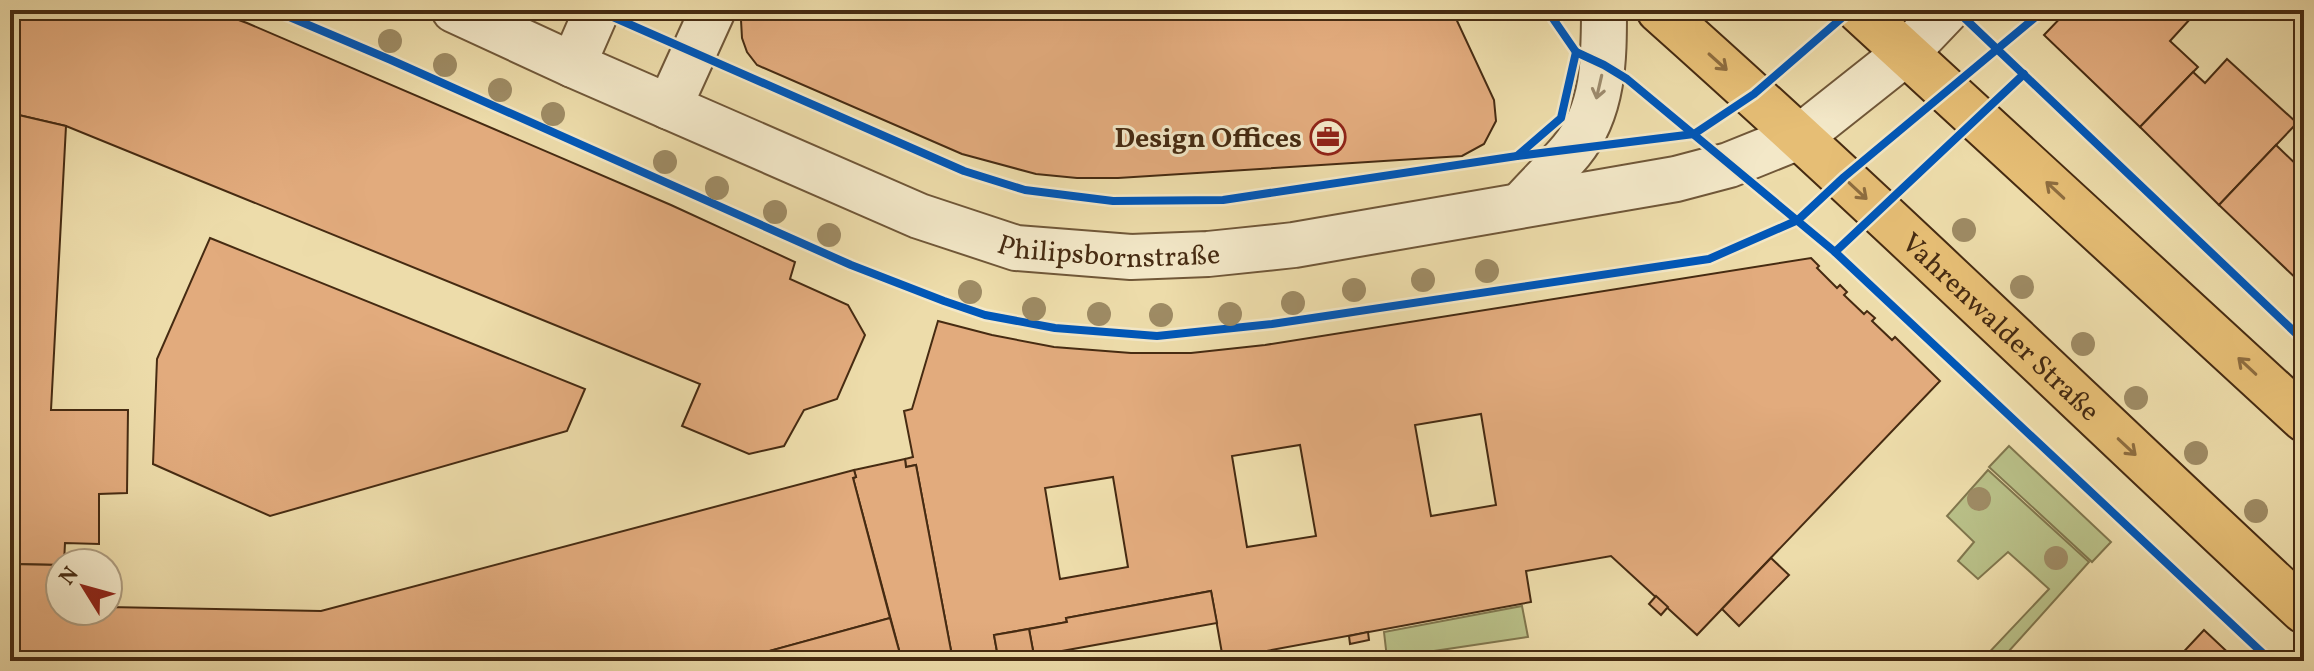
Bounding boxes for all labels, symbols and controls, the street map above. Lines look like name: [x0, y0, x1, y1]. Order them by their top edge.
one-way arrow: [1707, 53, 1727, 71]
one-way arrow: [1591, 74, 1606, 100]
office icon: Design Offices: [1309, 118, 1347, 156]
place label: Design Offices: [1114, 120, 1302, 159]
one-way arrow: [1847, 181, 1867, 199]
one-way arrow: [2046, 182, 2066, 200]
street label: Vahrenwalder Straße: [1892, 225, 2107, 431]
street label: Philipsbornstraße: [992, 226, 1222, 279]
one-way arrow: [2237, 358, 2257, 376]
one-way arrow: [2117, 437, 2137, 456]
north arrow: [44, 547, 124, 627]
text: N: [53, 561, 87, 592]

